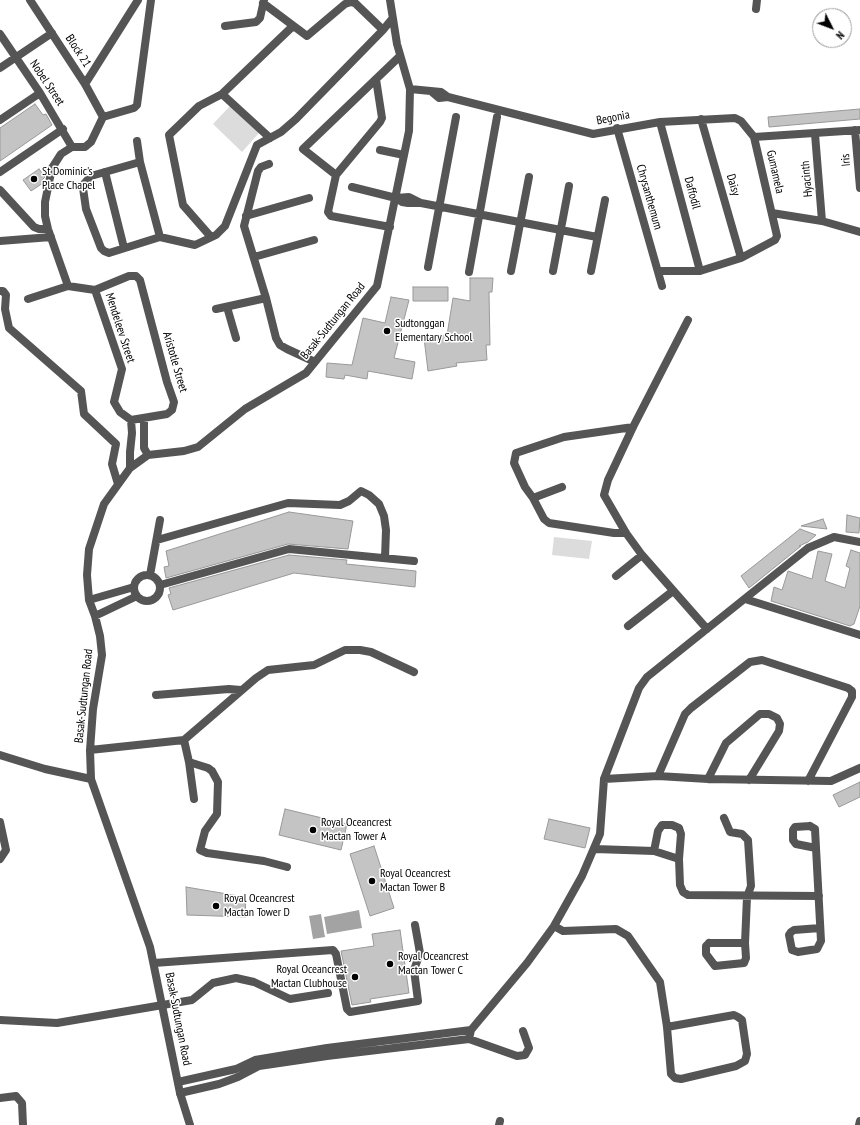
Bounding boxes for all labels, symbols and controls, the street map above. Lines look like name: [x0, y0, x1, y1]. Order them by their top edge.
north arrow: [812, 8, 852, 48]
text: N: [833, 28, 847, 42]
street label: Block 21: [62, 32, 94, 70]
street label: Nobel Street: [26, 57, 68, 109]
street label: Begonia: [595, 108, 631, 128]
street label: Gumamela: [763, 149, 787, 195]
street label: Iris: [838, 153, 854, 167]
street label: Hyacinth: [798, 160, 816, 198]
street label: Chrysanthemum: [633, 163, 665, 231]
place label: St Dominic's Place Chapel: [42, 165, 95, 193]
street label: Daisy: [723, 172, 743, 198]
marker: St Dominic's Place Chapel: [29, 174, 39, 184]
street label: Daffodil: [681, 175, 703, 211]
street label: Basak-Sudtungan Road: [298, 280, 368, 362]
street label: Mendeleev Street: [102, 291, 138, 365]
place label: Sudtonggan Elementary School: [395, 317, 472, 345]
marker: Sudtonggan Elementary School: [382, 326, 392, 336]
street label: Aristotle Street: [159, 330, 191, 394]
street label: Basak-Sudtungan Road: [72, 648, 96, 744]
place label: Royal Oceancrest Mactan Tower A: [321, 816, 392, 844]
marker: Royal Oceancrest Mactan Tower A: [308, 825, 318, 835]
place label: Royal Oceancrest Mactan Tower B: [380, 867, 451, 895]
marker: Royal Oceancrest Mactan Tower B: [367, 876, 377, 886]
place label: Royal Oceancrest Mactan Tower D: [224, 892, 295, 920]
marker: Royal Oceancrest Mactan Tower D: [211, 901, 221, 911]
place label: Royal Oceancrest Mactan Tower C: [398, 950, 469, 978]
marker: Royal Oceancrest Mactan Tower C: [385, 959, 395, 969]
place label: Royal Oceancrest Mactan Clubhouse: [271, 963, 347, 991]
street label: Basak-Sudtungan Road: [162, 971, 194, 1067]
marker: Royal Oceancrest Mactan Clubhouse: [350, 972, 360, 982]

